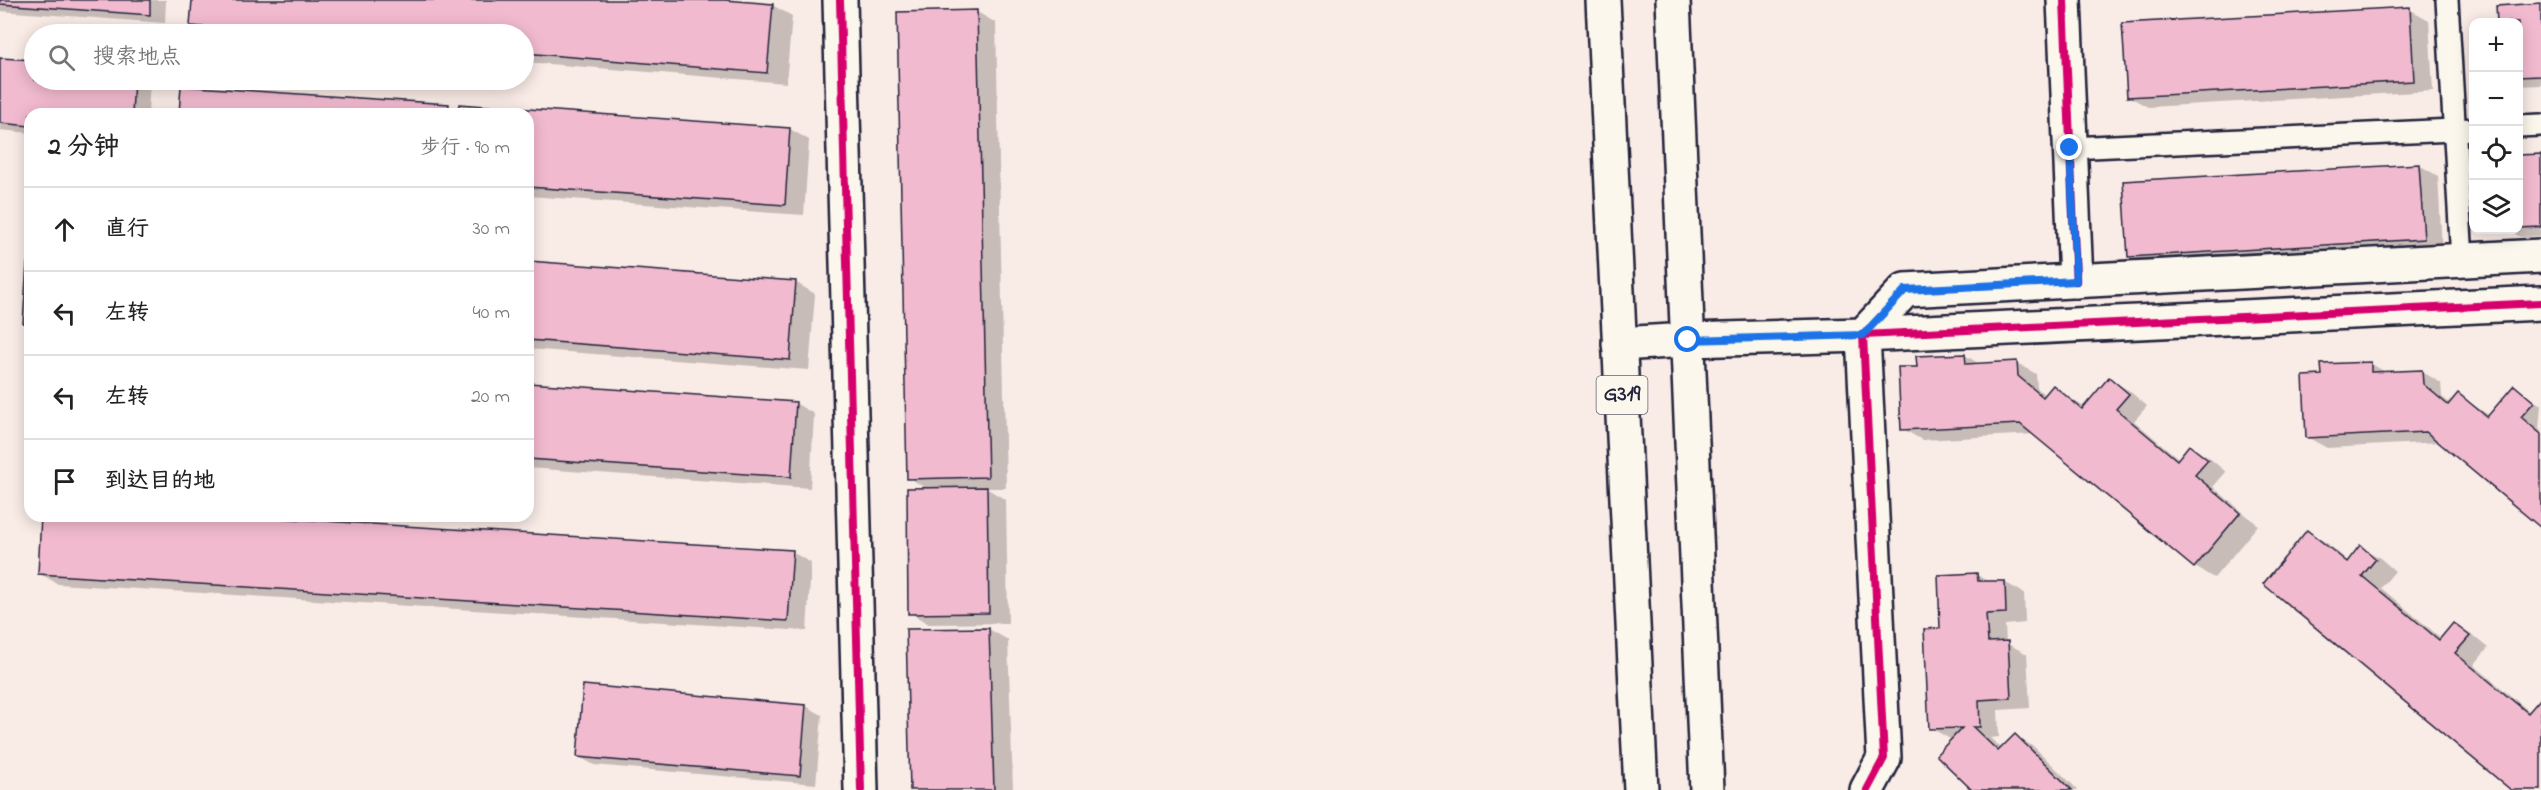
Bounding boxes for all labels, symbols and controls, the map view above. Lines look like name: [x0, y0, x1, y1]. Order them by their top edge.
map controls: [2469, 18, 2523, 234]
button: +: [2469, 18, 2523, 72]
search box: [24, 24, 534, 90]
icon: search: [45, 41, 78, 74]
text: 搜索地点: [93, 42, 181, 74]
button: −: [2469, 72, 2523, 126]
button: locate: [2469, 126, 2523, 180]
text: 2 分钟: [48, 129, 119, 167]
text: 步行 · 90 m: [421, 134, 510, 163]
route end: [2056, 134, 2082, 160]
button: layers: [2469, 180, 2523, 234]
icon: ahead: [48, 213, 81, 246]
text: 直行: [105, 214, 149, 246]
text: 30 m: [473, 215, 510, 244]
icon: left: [48, 297, 81, 330]
text: 左转: [105, 298, 149, 330]
text: 40 m: [473, 299, 510, 328]
route start: [1674, 326, 1700, 352]
road number: G319: [1596, 376, 1648, 414]
icon: left: [48, 381, 81, 414]
text: 左转: [105, 382, 149, 414]
text: 20 m: [471, 383, 510, 412]
icon: arrive: [48, 465, 81, 498]
text: 到达目的地: [105, 466, 215, 498]

